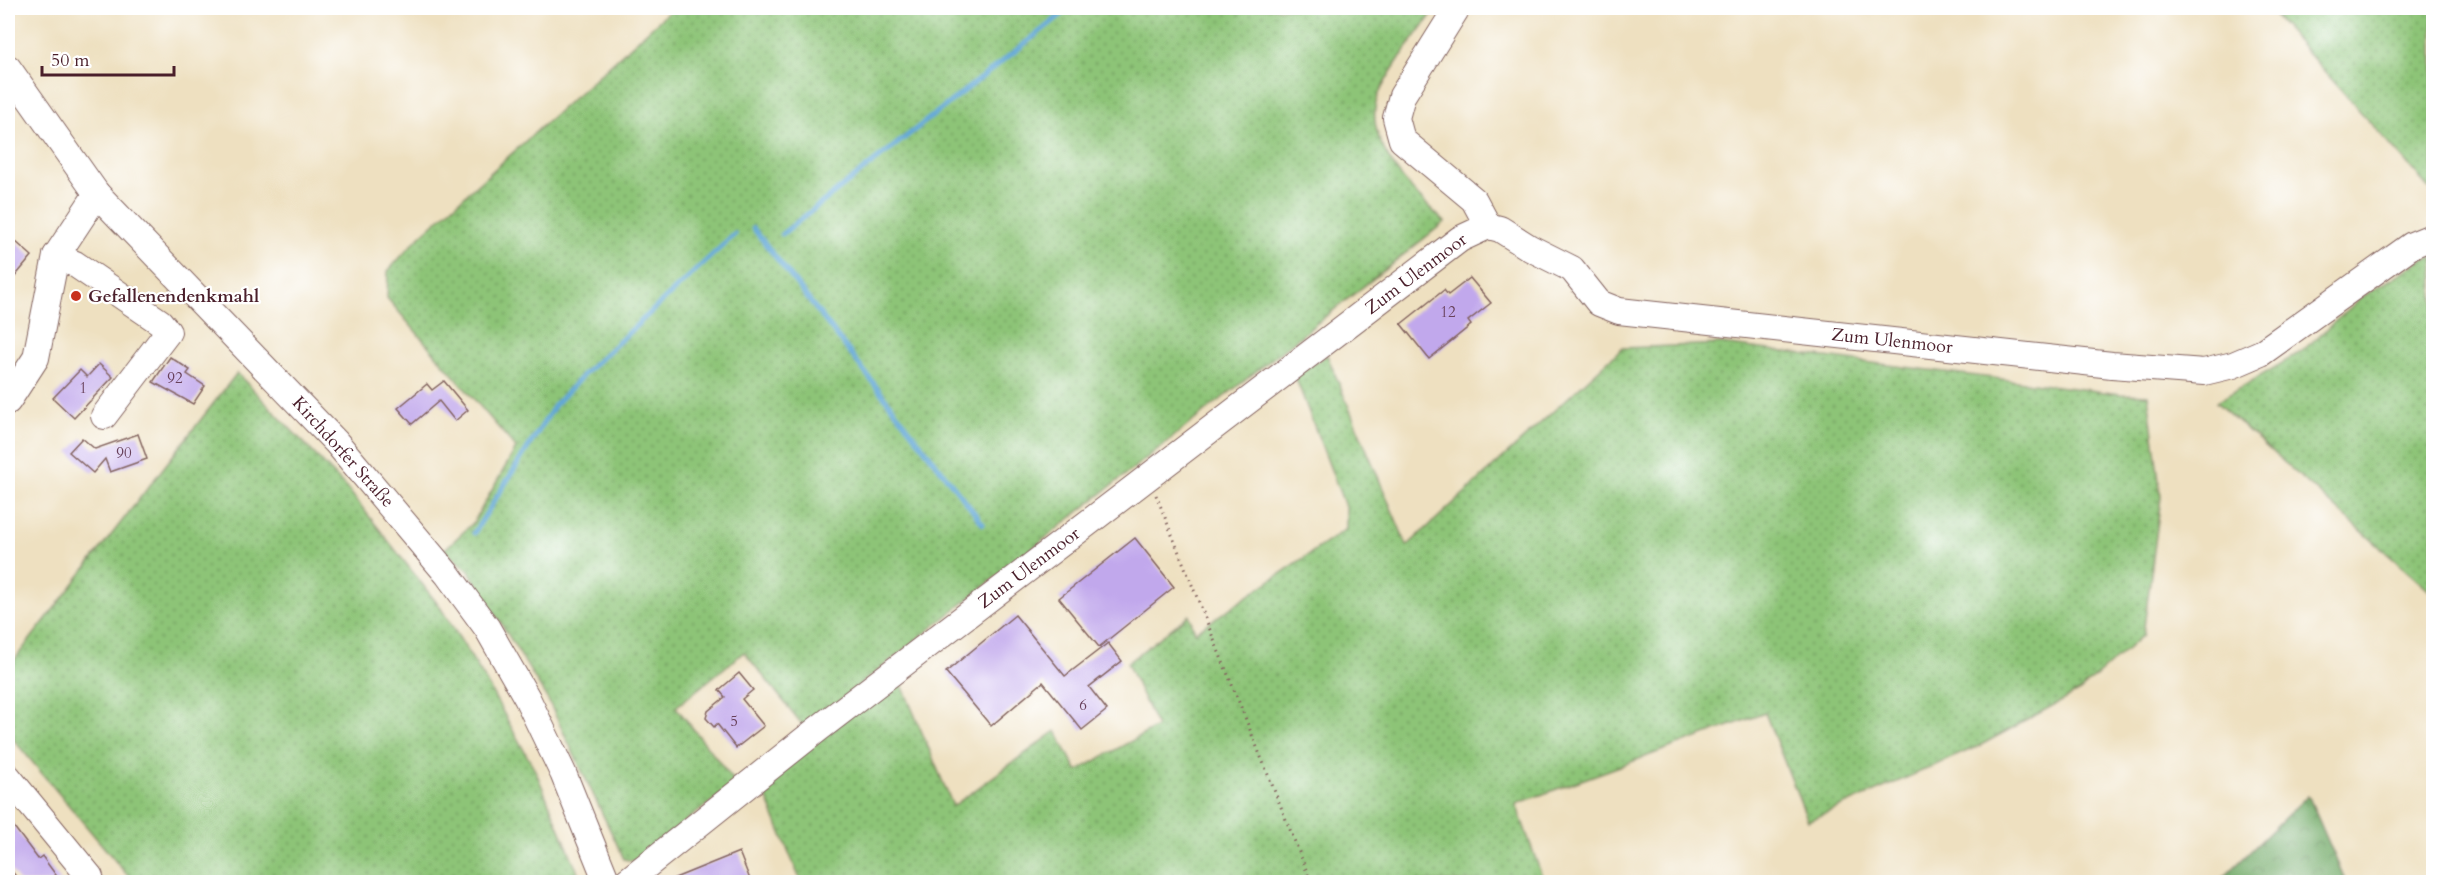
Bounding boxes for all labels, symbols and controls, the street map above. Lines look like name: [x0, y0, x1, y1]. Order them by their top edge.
scale bar: [42, 39, 174, 77]
text: 50 m: [51, 48, 90, 73]
street label: Zum Ulenmoor: [1360, 227, 1472, 321]
place label: Gefallenendenkmahl: [88, 284, 259, 309]
marker: Gefallenendenkmahl: [69, 289, 83, 303]
house number: 12: [1440, 302, 1456, 322]
street label: Zum Ulenmoor: [1830, 322, 1954, 360]
house number: 92: [167, 368, 183, 388]
house number: 1: [79, 378, 87, 398]
street label: Kirchdorfer Straße: [286, 391, 400, 513]
house number: 90: [116, 443, 132, 463]
street label: Zum Ulenmoor: [973, 521, 1085, 615]
house number: 6: [1079, 695, 1087, 715]
house number: 5: [730, 711, 738, 731]

